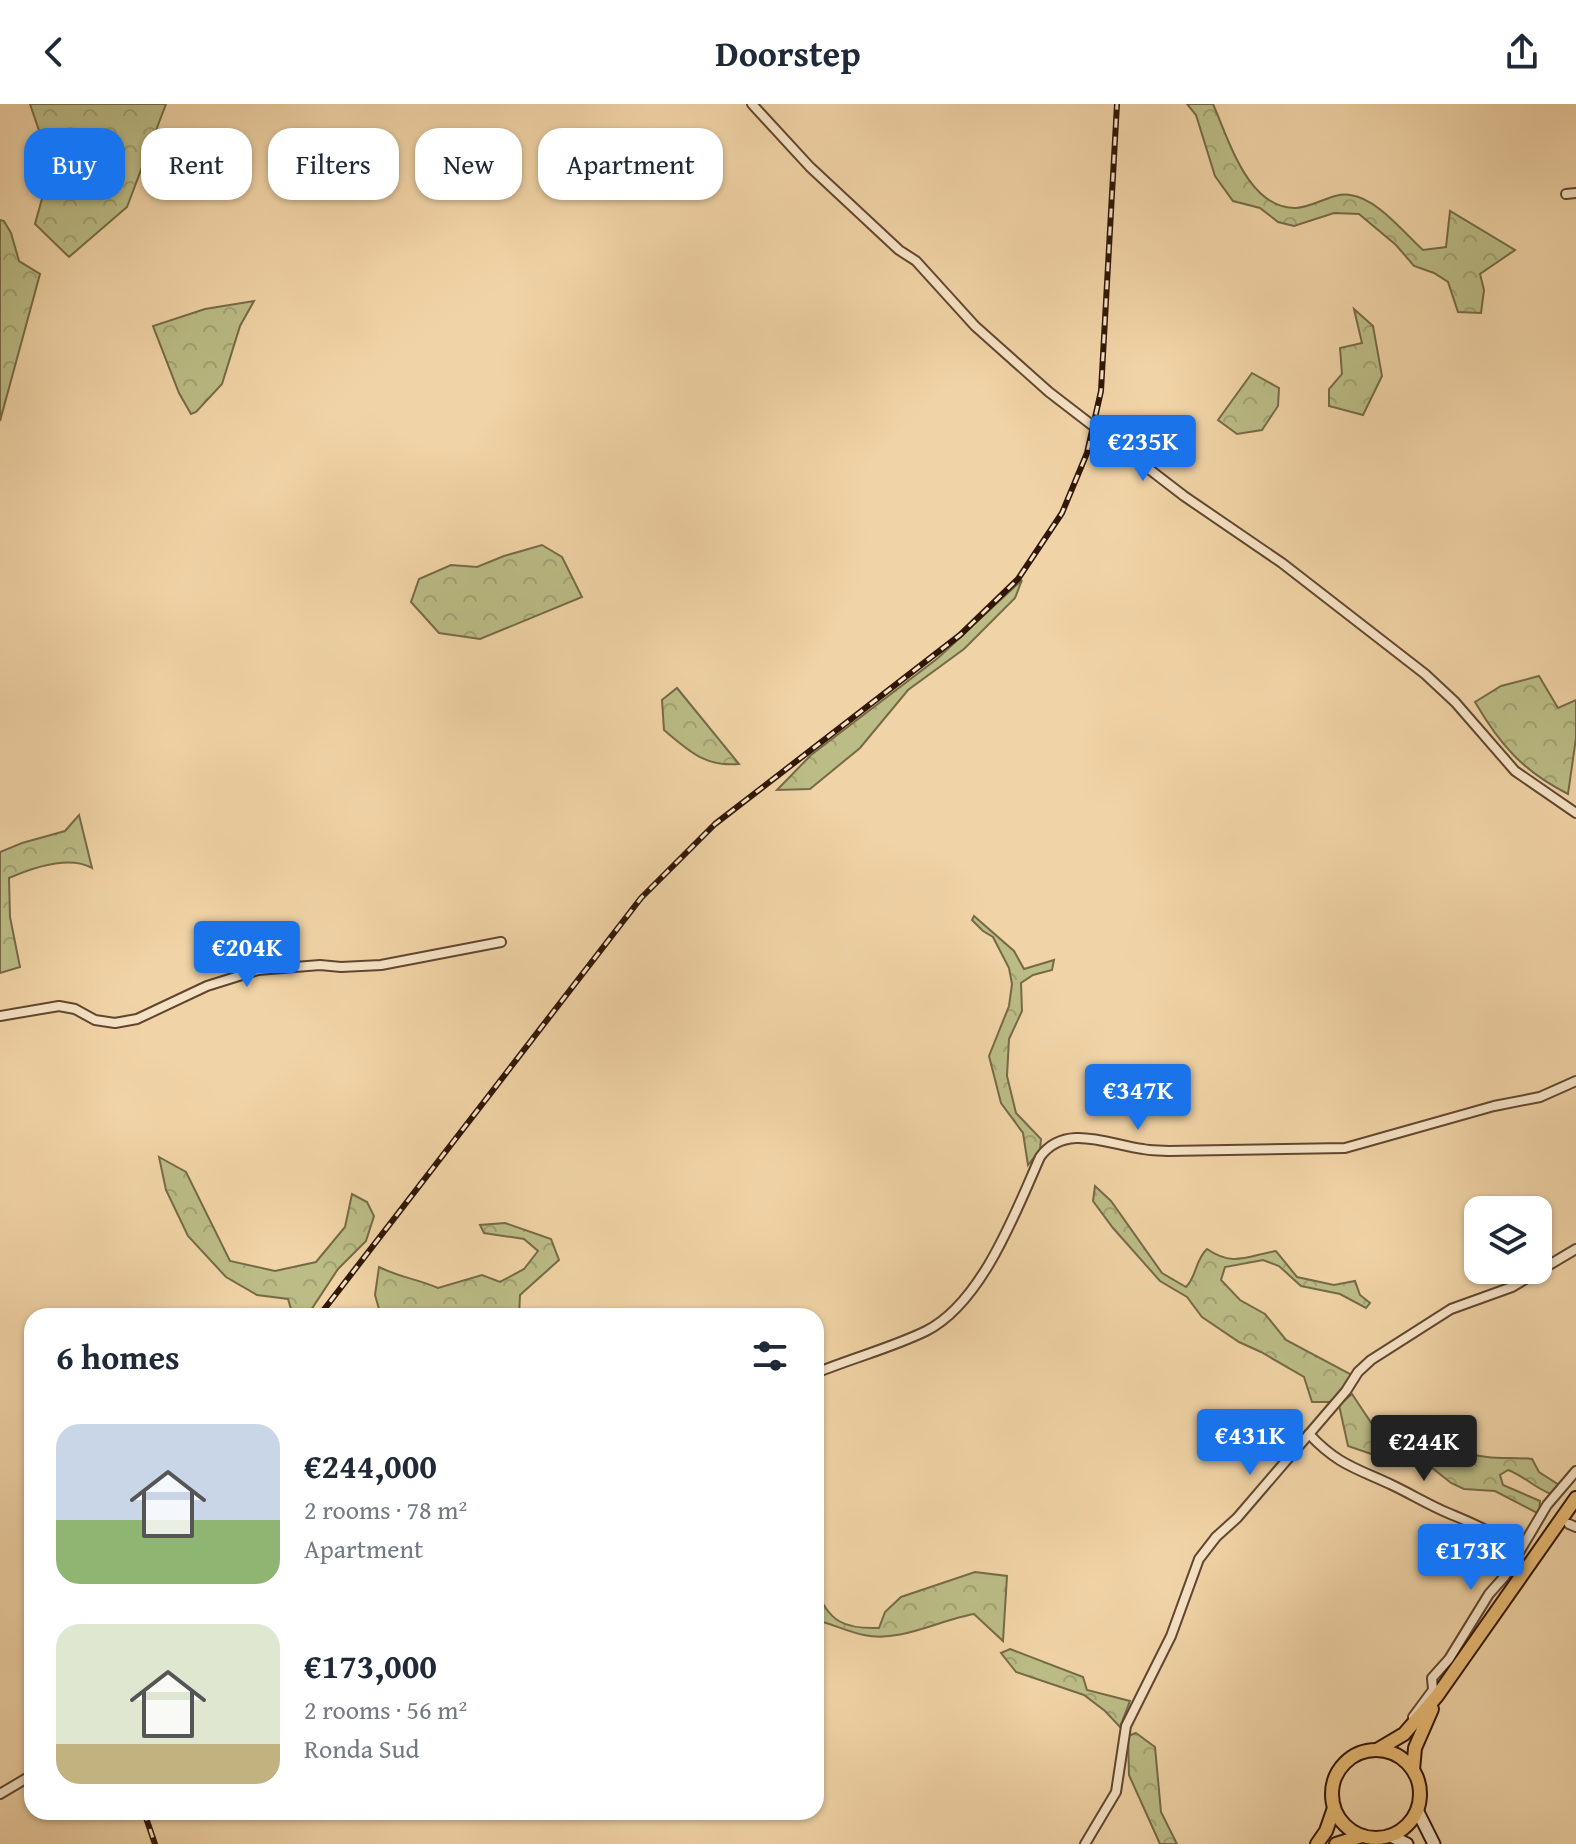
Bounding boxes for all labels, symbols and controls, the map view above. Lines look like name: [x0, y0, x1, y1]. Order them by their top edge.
text: Doorstep: [715, 26, 861, 79]
icon: back: [32, 30, 76, 74]
icon: share: [1500, 30, 1544, 74]
chip: Buy: [24, 128, 125, 200]
chip: Rent: [141, 128, 252, 200]
chip: Filters: [268, 128, 399, 200]
chip: New: [415, 128, 522, 200]
chip: Apartment: [538, 128, 723, 200]
pin: €235K: [1087, 415, 1199, 483]
text: €235K: [1108, 421, 1178, 460]
pin: €204K: [191, 921, 303, 989]
text: €204K: [212, 927, 282, 966]
pin: €347K: [1082, 1064, 1194, 1132]
text: €347K: [1103, 1070, 1173, 1109]
map controls: [1464, 1196, 1552, 1284]
button: layers: [1464, 1196, 1552, 1284]
text: 6 homes: [56, 1332, 180, 1381]
icon: filters: [748, 1334, 792, 1378]
pin: €431K: [1194, 1409, 1306, 1477]
text: €431K: [1215, 1415, 1285, 1454]
pin: €244K: [1368, 1415, 1480, 1483]
text: €244K: [1389, 1421, 1459, 1460]
text: €244,000: [304, 1441, 437, 1490]
icon: home: [120, 1456, 216, 1552]
text: 2 rooms · 78 m²: [304, 1490, 467, 1529]
pin: €173K: [1415, 1524, 1527, 1592]
text: Apartment: [304, 1529, 423, 1568]
text: €173K: [1436, 1530, 1506, 1569]
text: €173,000: [304, 1641, 437, 1690]
icon: home: [120, 1656, 216, 1752]
text: 2 rooms · 56 m²: [304, 1690, 467, 1729]
text: Ronda Sud: [304, 1729, 419, 1768]

